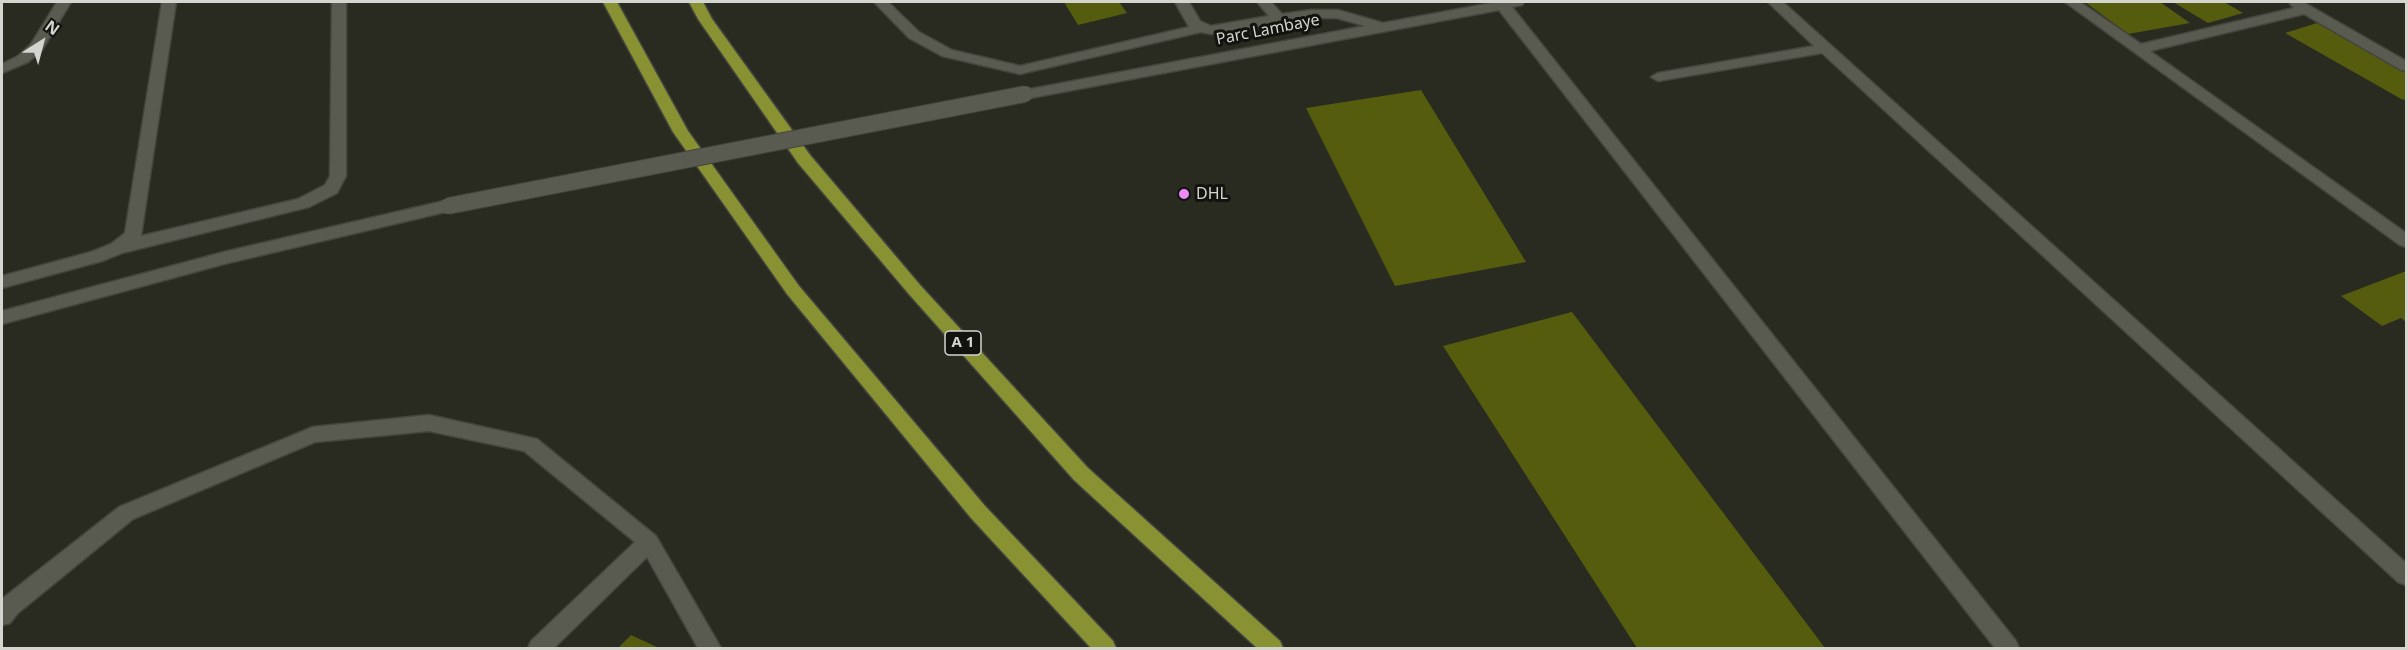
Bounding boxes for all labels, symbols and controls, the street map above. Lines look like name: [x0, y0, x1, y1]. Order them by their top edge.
street label: Parc Lambaye: [1215, 11, 1321, 49]
north arrow: [12, 12, 72, 72]
text: N: [41, 15, 64, 40]
place label: DHL: [1196, 184, 1228, 204]
marker: DHL: [1177, 187, 1191, 201]
road number: A 1: [945, 331, 981, 355]

